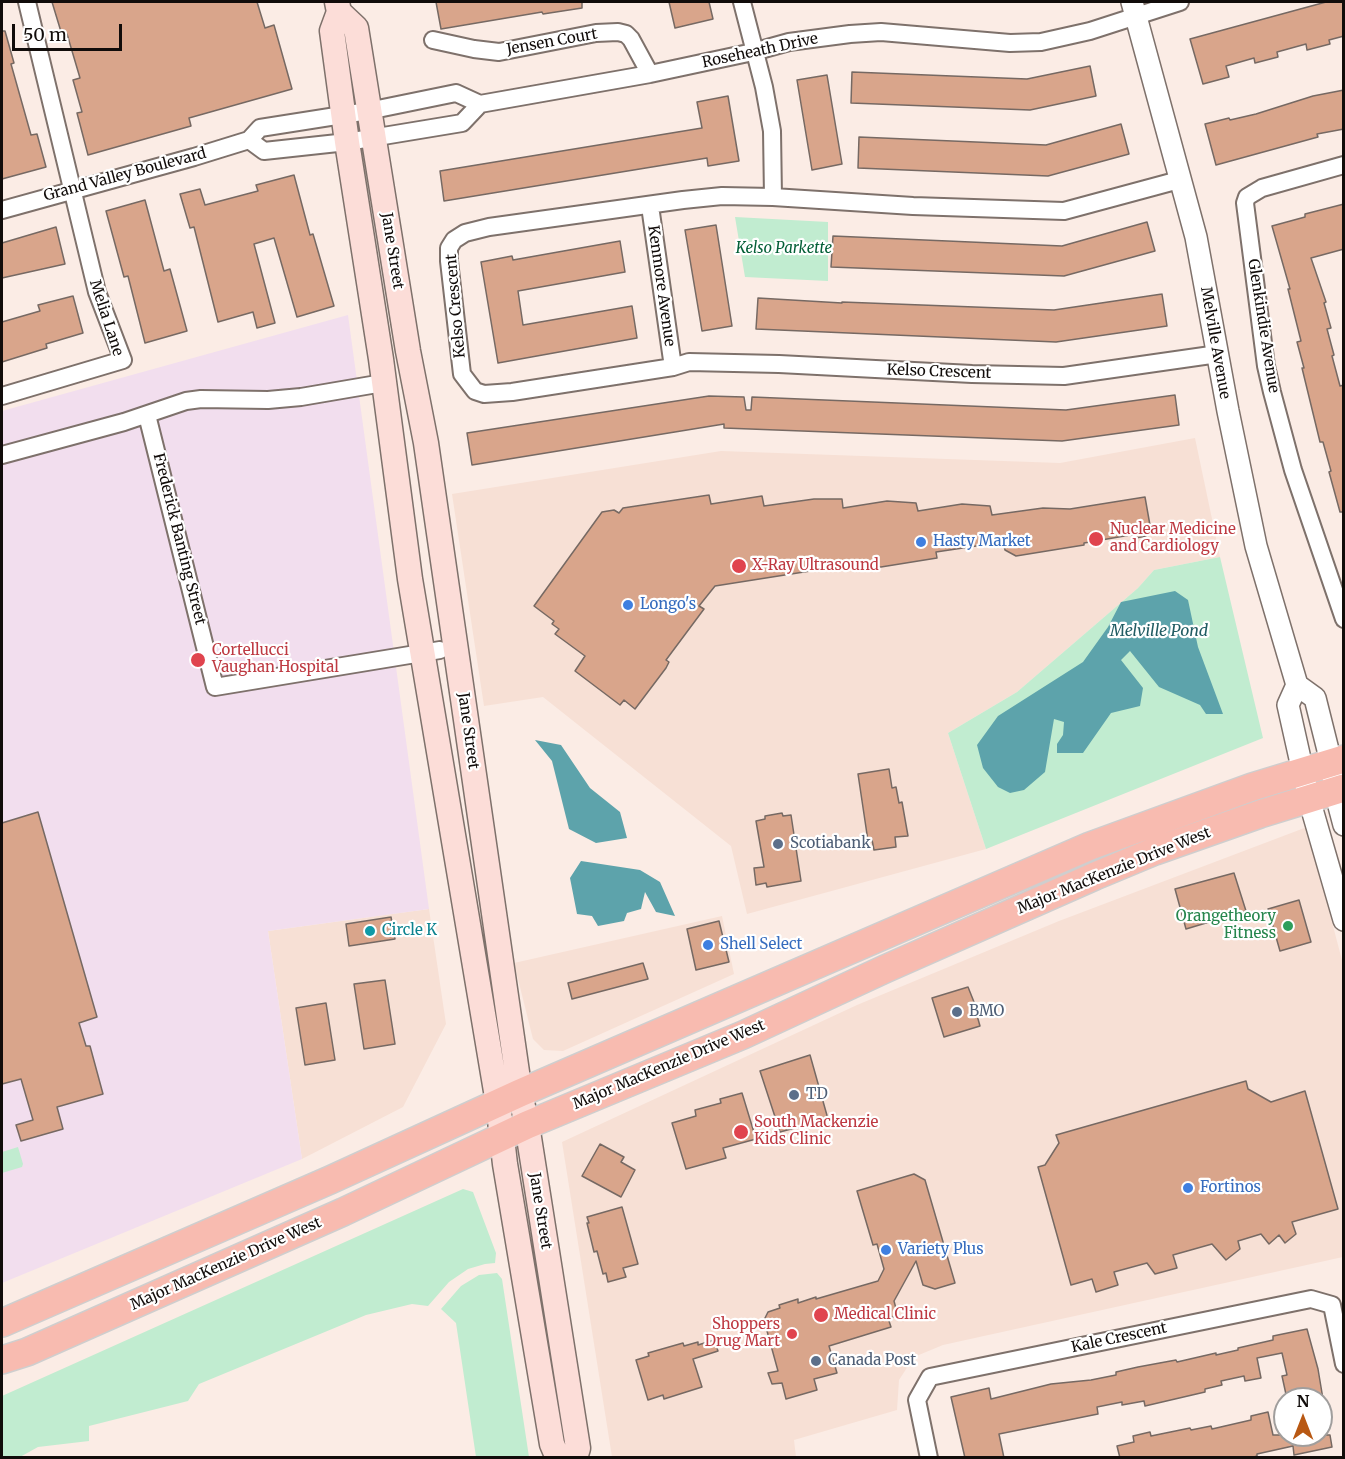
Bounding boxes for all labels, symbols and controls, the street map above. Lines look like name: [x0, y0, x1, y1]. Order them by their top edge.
scale bar: [15, 12, 124, 50]
text: 50 m: [23, 23, 67, 46]
street label: Jensen Court: [505, 25, 599, 59]
street label: Roseheath Drive: [700, 30, 820, 72]
street label: Grand Valley Boulevard: [42, 145, 208, 205]
street label: Jane Street: [377, 211, 407, 291]
street label: Kenmore Avenue: [644, 224, 678, 348]
park label: Kelso Parkette: [736, 240, 832, 258]
street label: Kelso Crescent: [442, 253, 470, 359]
street label: Glenkindie Avenue: [1244, 258, 1282, 394]
street label: Melia Lane: [85, 278, 127, 358]
street label: Melville Avenue: [1196, 285, 1234, 401]
street label: Kelso Crescent: [886, 361, 992, 383]
street label: Frederick Banting Street: [149, 451, 209, 627]
place label: Nuclear Medicine and Cardiology: [1110, 521, 1236, 556]
marker: Nuclear Medicine and Cardiology: [1087, 530, 1105, 548]
place label: Hasty Market: [933, 533, 1031, 551]
marker: Hasty Market: [914, 535, 928, 549]
marker: X-Ray Ultrasound: [730, 557, 748, 575]
place label: X-Ray Ultrasound: [752, 557, 879, 575]
place label: Longo's: [640, 596, 696, 614]
marker: Longo's: [621, 598, 635, 612]
water label: Melville Pond: [1110, 621, 1208, 641]
place label: Cortellucci Vaughan Hospital: [212, 642, 339, 677]
marker: Cortellucci Vaughan Hospital: [189, 651, 207, 669]
street label: Jane Street: [454, 691, 482, 771]
street label: Major MacKenzie Drive West: [1015, 824, 1213, 918]
place label: Scotiabank: [790, 835, 871, 853]
marker: Scotiabank: [771, 837, 785, 851]
place label: Orangetheory Fitness: [1176, 908, 1276, 943]
marker: Orangetheory Fitness: [1281, 919, 1295, 933]
place label: Circle K: [382, 922, 437, 940]
marker: Circle K: [363, 924, 377, 938]
place label: Shell Select: [720, 936, 802, 954]
marker: Shell Select: [701, 938, 715, 952]
place label: BMO: [969, 1003, 1004, 1021]
marker: BMO: [950, 1005, 964, 1019]
street label: Major MacKenzie Drive West: [570, 1016, 768, 1114]
place label: TD: [806, 1086, 828, 1104]
marker: TD: [787, 1088, 801, 1102]
place label: South Mackenzie Kids Clinic: [754, 1114, 878, 1149]
marker: South Mackenzie Kids Clinic: [732, 1123, 750, 1141]
street label: Jane Street: [525, 1171, 555, 1251]
place label: Fortinos: [1200, 1179, 1261, 1197]
marker: Fortinos: [1181, 1181, 1195, 1195]
street label: Major MacKenzie Drive West: [128, 1214, 324, 1314]
place label: Variety Plus: [898, 1241, 984, 1259]
marker: Variety Plus: [879, 1243, 893, 1257]
marker: Medical Clinic: [812, 1306, 830, 1324]
place label: Medical Clinic: [834, 1306, 936, 1324]
place label: Shoppers Drug Mart: [705, 1316, 780, 1351]
street label: Kale Crescent: [1070, 1319, 1168, 1357]
marker: Shoppers Drug Mart: [785, 1327, 799, 1341]
place label: Canada Post: [828, 1352, 916, 1370]
marker: Canada Post: [809, 1354, 823, 1368]
north arrow: [1273, 1387, 1333, 1447]
text: N: [1297, 1391, 1309, 1411]

